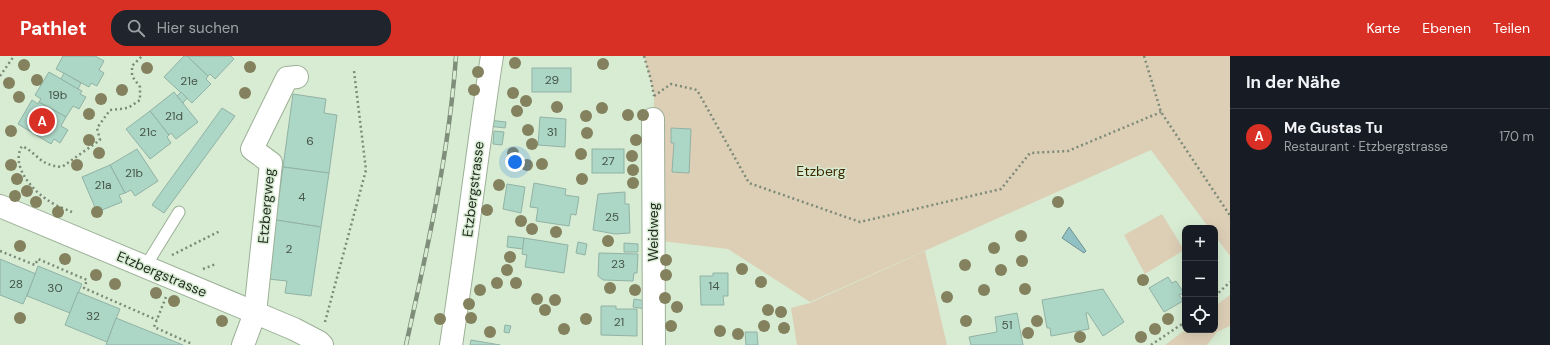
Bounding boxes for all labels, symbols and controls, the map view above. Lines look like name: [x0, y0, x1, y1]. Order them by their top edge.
search box: [111, 10, 391, 46]
text: Pathlet: [20, 16, 87, 41]
icon: search: [125, 17, 147, 39]
text: Hier suchen: [157, 18, 239, 38]
text: Karte: [1366, 19, 1400, 37]
text: Ebenen: [1422, 19, 1471, 37]
text: Teilen: [1493, 19, 1530, 37]
text: In der Nähe: [1246, 71, 1341, 93]
house number: 29: [545, 72, 559, 88]
house number: 21e: [180, 73, 198, 89]
house number: 19b: [49, 87, 67, 103]
pin: A: [29, 106, 55, 136]
house number: 21d: [165, 108, 183, 124]
text: Me Gustas Tu: [1284, 118, 1383, 138]
house number: 21c: [139, 124, 157, 140]
house number: 31: [547, 124, 557, 140]
text: A: [1254, 128, 1264, 145]
text: 170 m: [1499, 128, 1534, 145]
house number: 6: [306, 133, 314, 149]
text: Restaurant · Etzbergstrasse: [1284, 138, 1448, 155]
street label: Etzbergstrasse: [458, 140, 488, 238]
your location: [505, 152, 525, 172]
house number: 27: [601, 153, 615, 169]
park label: Etzberg: [796, 162, 846, 180]
house number: 21b: [125, 165, 143, 181]
street label: Etzbergweg: [254, 167, 278, 244]
house number: 21a: [94, 177, 112, 193]
house number: 4: [298, 189, 306, 205]
street label: Weidweg: [644, 202, 662, 262]
house number: 25: [605, 209, 619, 225]
map controls: [1182, 225, 1218, 333]
button: +: [1182, 225, 1218, 261]
house number: 2: [286, 241, 293, 257]
street label: Etzbergstrasse: [114, 247, 210, 301]
house number: 23: [611, 256, 625, 272]
button: −: [1182, 261, 1218, 297]
house number: 28: [9, 276, 23, 292]
house number: 14: [708, 278, 720, 294]
house number: 30: [47, 280, 63, 296]
button: locate: [1182, 297, 1218, 333]
house number: 32: [86, 308, 100, 324]
house number: 21: [614, 314, 624, 330]
house number: 51: [1001, 317, 1013, 333]

